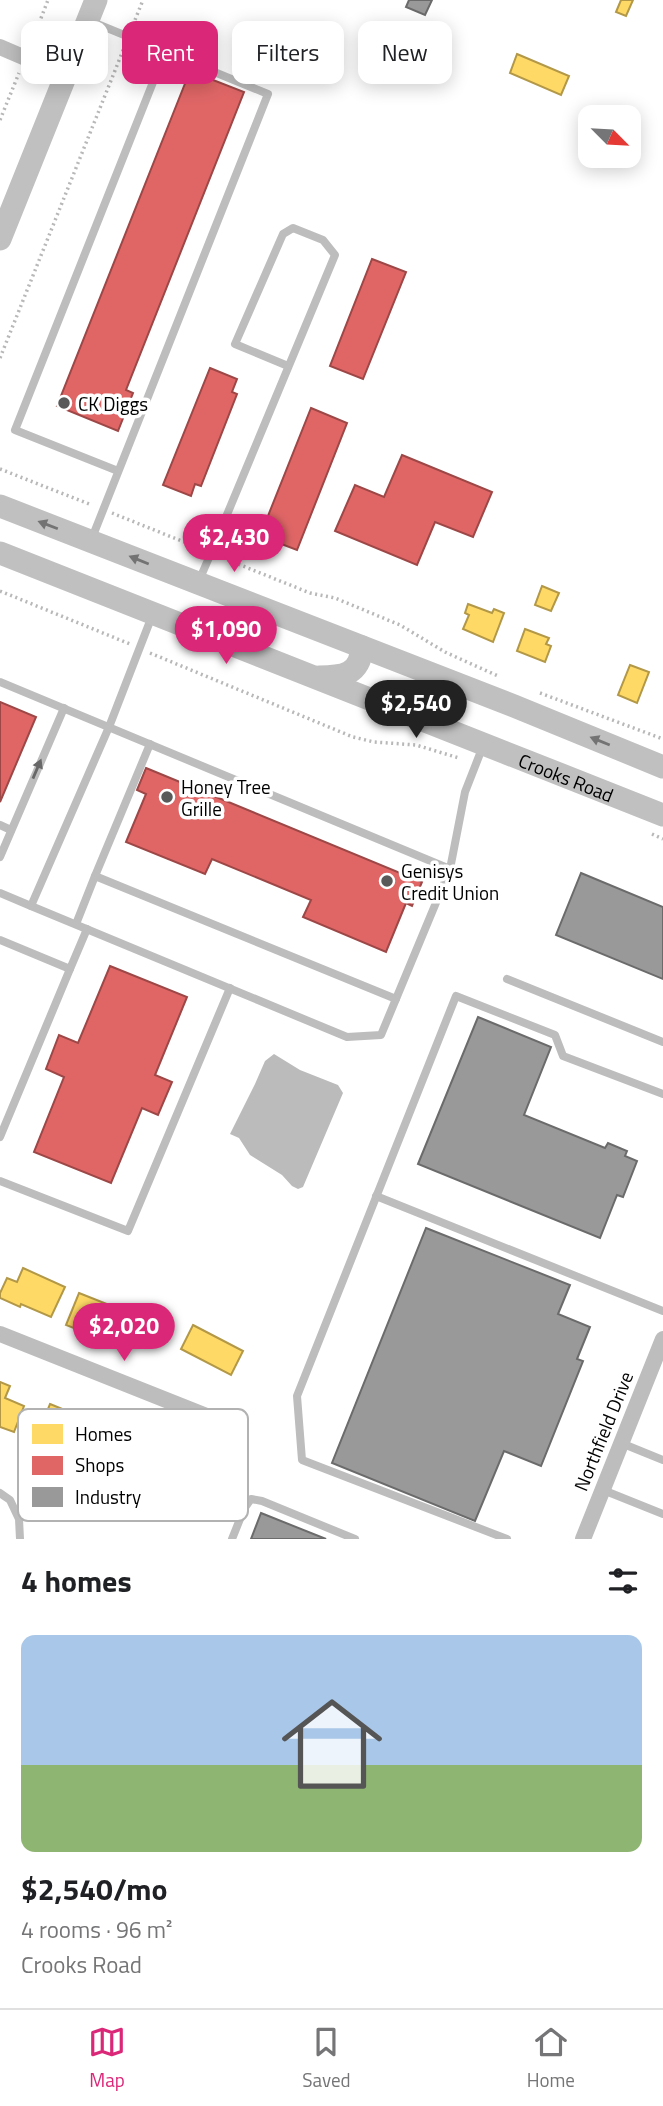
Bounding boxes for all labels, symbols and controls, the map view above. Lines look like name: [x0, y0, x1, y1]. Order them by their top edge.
chip: Buy: [21, 21, 108, 84]
chip: Rent: [122, 21, 218, 84]
chip: Filters: [232, 21, 344, 84]
chip: New: [358, 21, 452, 84]
north arrow: [578, 105, 640, 168]
map controls: [578, 105, 641, 168]
place label: CK Diggs: [78, 389, 148, 418]
marker: CK Diggs: [56, 395, 72, 411]
pin: $2,430: [177, 514, 291, 574]
one-way arrow: [37, 519, 58, 530]
text: $2,430: [199, 519, 269, 554]
one-way arrow: [128, 555, 149, 566]
pin: $1,090: [169, 606, 283, 666]
text: $1,090: [191, 611, 261, 646]
pin: $2,540: [359, 680, 473, 740]
text: $2,540: [381, 685, 451, 720]
one-way arrow: [589, 735, 610, 746]
street label: Crooks Road: [515, 745, 618, 809]
one-way arrow: [32, 758, 43, 779]
place label: Honey Tree Grille: [181, 772, 271, 823]
marker: Honey Tree Grille: [159, 789, 175, 805]
place label: Genisys Credit Union: [401, 856, 499, 907]
marker: Genisys Credit Union: [379, 873, 395, 889]
pin: $2,020: [67, 1304, 181, 1363]
text: $2,020: [89, 1308, 159, 1343]
street label: Northfield Drive: [566, 1367, 640, 1495]
legend: [18, 1409, 248, 1521]
text: Homes: [75, 1419, 132, 1448]
text: Shops: [75, 1450, 125, 1479]
text: Industry: [75, 1482, 141, 1511]
text: 4 homes: [21, 1558, 132, 1604]
icon: filters: [604, 1562, 642, 1600]
icon: home: [269, 1681, 395, 1807]
text: $2,540/mo: [21, 1866, 167, 1912]
text: 4 rooms · 96 m²: [21, 1912, 172, 1947]
text: Crooks Road: [21, 1947, 142, 1982]
tab: Map: [88, 2023, 126, 2094]
tab: Saved: [302, 2023, 351, 2094]
tab: Home: [527, 2023, 575, 2094]

